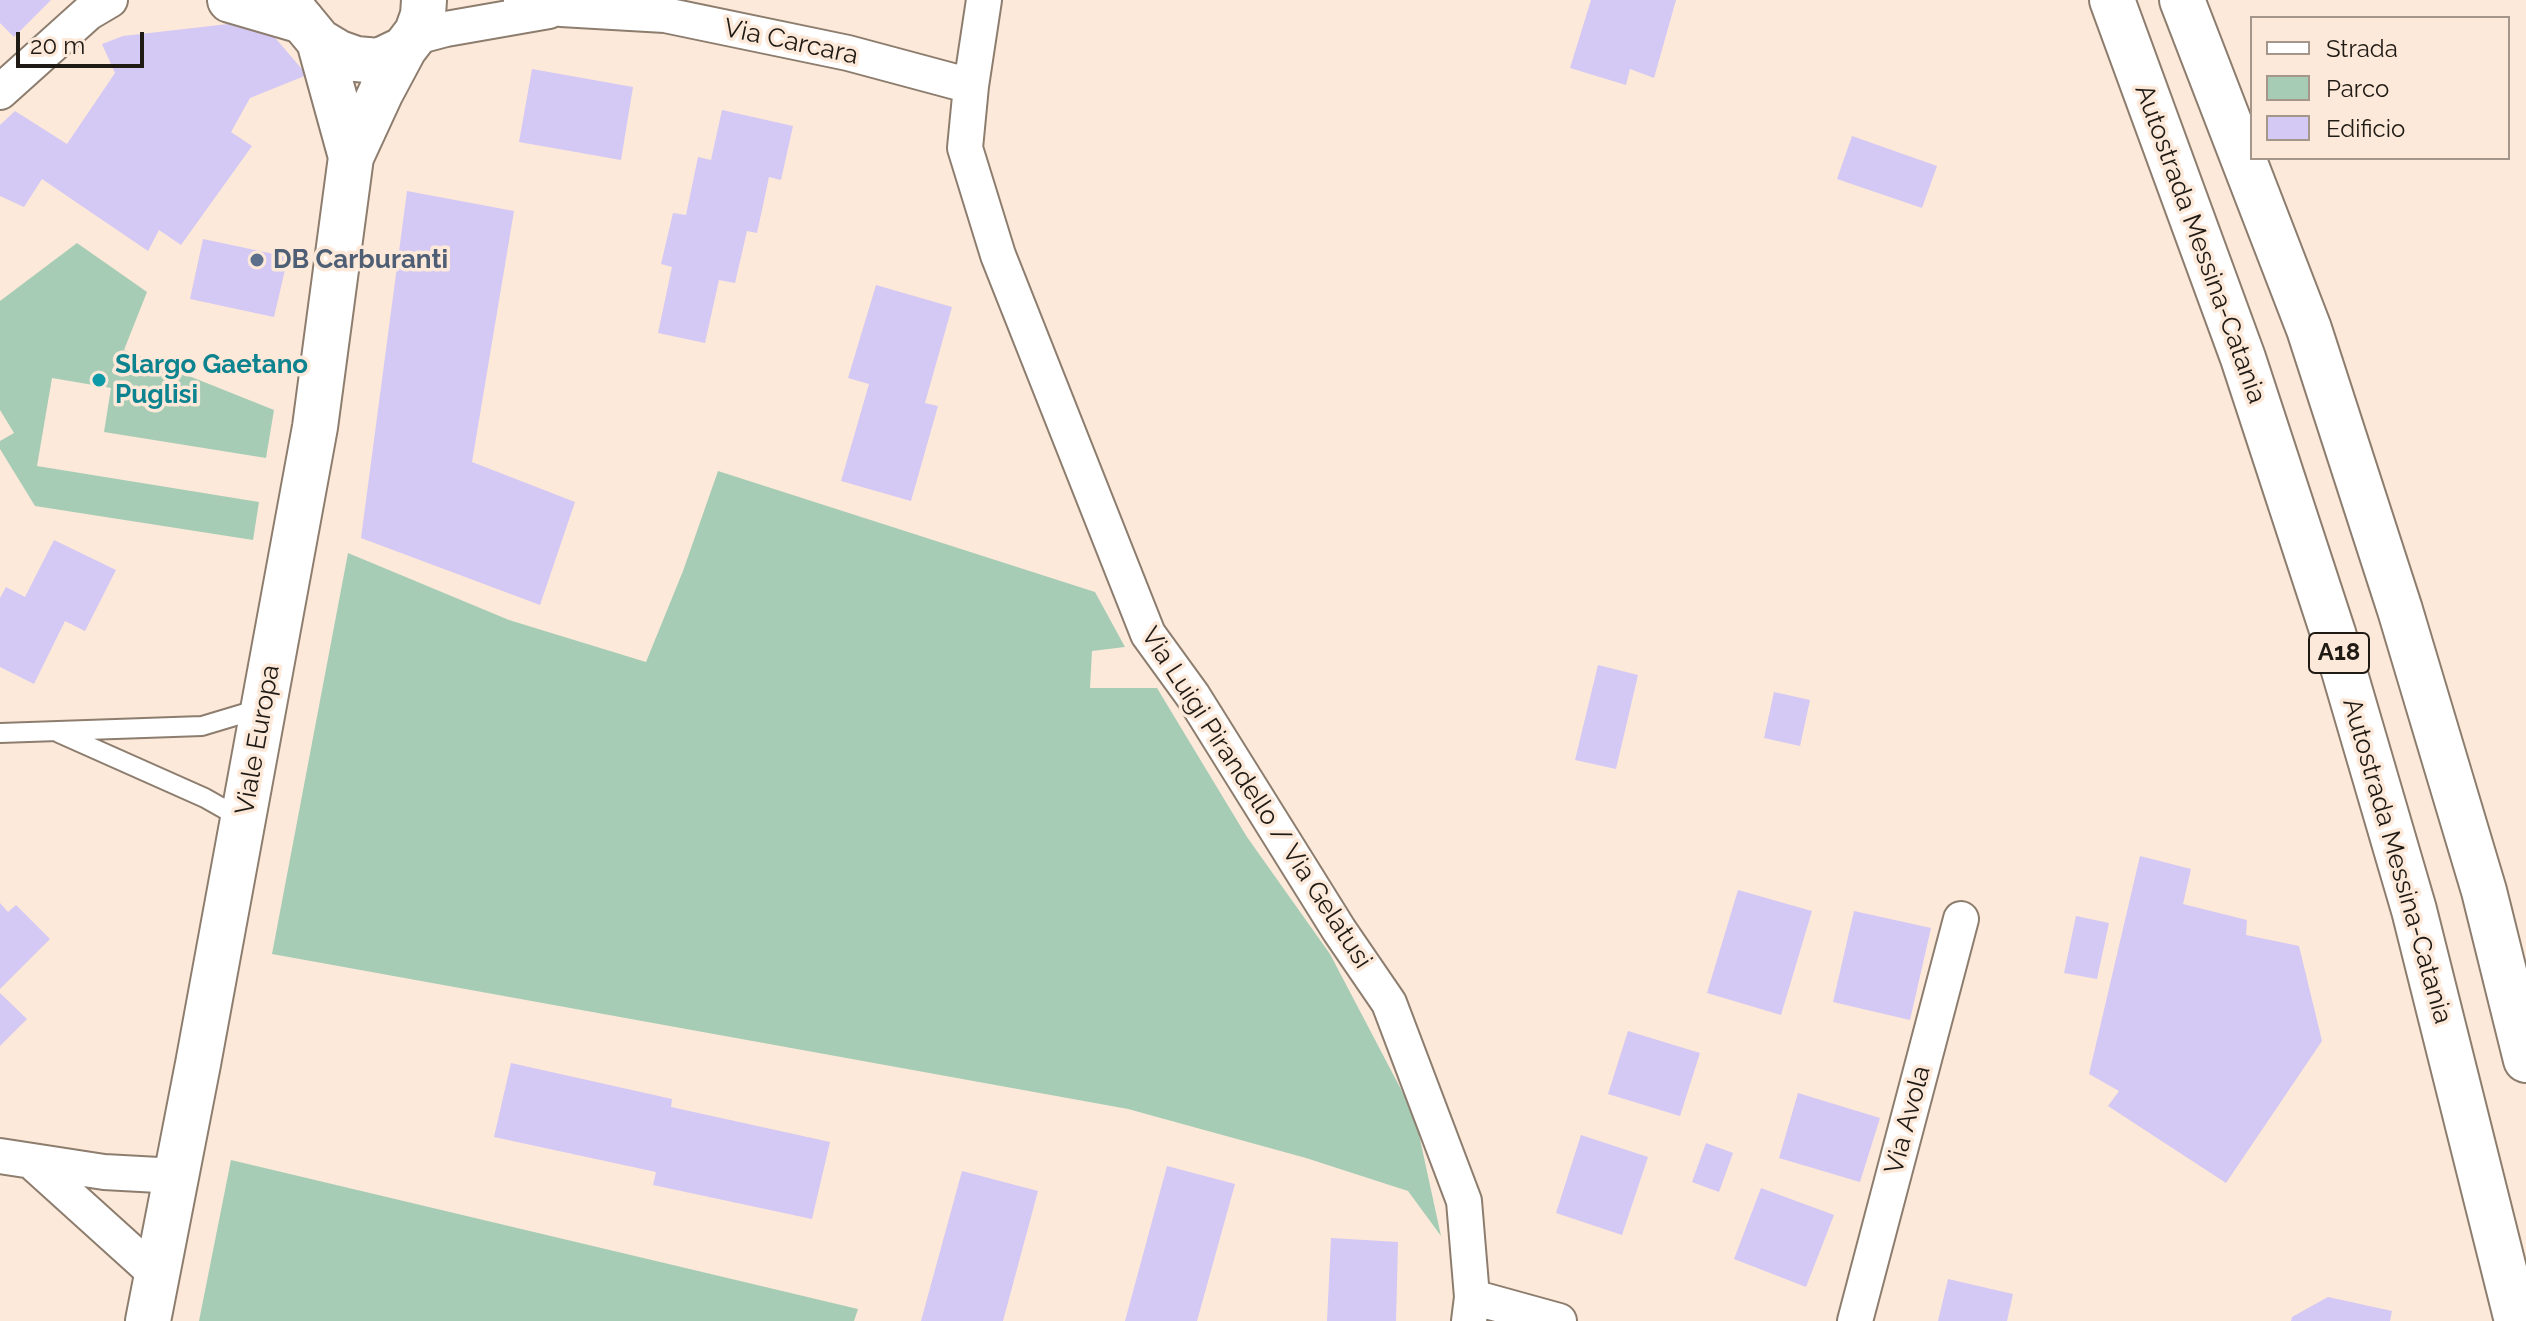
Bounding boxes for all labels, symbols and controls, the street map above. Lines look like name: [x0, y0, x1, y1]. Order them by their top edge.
street label: Via Carcara: [721, 13, 861, 71]
scale bar: [20, 16, 148, 66]
legend: [2250, 16, 2510, 160]
text: 20 m: [30, 31, 85, 60]
text: Strada: [2326, 34, 2398, 63]
text: Parco: [2326, 74, 2389, 103]
street label: Autostrada Messina-Catania: [2128, 80, 2272, 408]
text: Edificio: [2326, 114, 2405, 143]
place label: DB Carburanti: [273, 244, 448, 276]
marker: DB Carburanti: [248, 251, 266, 269]
place label: Slargo Gaetano Puglisi: [115, 349, 308, 410]
marker: Slargo Gaetano Puglisi: [90, 371, 108, 389]
street label: Via Luigi Pirandello / Via Gelatusi: [1134, 622, 1378, 974]
road number: A18: [2309, 633, 2369, 673]
street label: Viale Europa: [229, 663, 287, 817]
street label: Autostrada Messina-Catania: [2336, 695, 2458, 1027]
street label: Via Avola: [1879, 1062, 1937, 1178]

